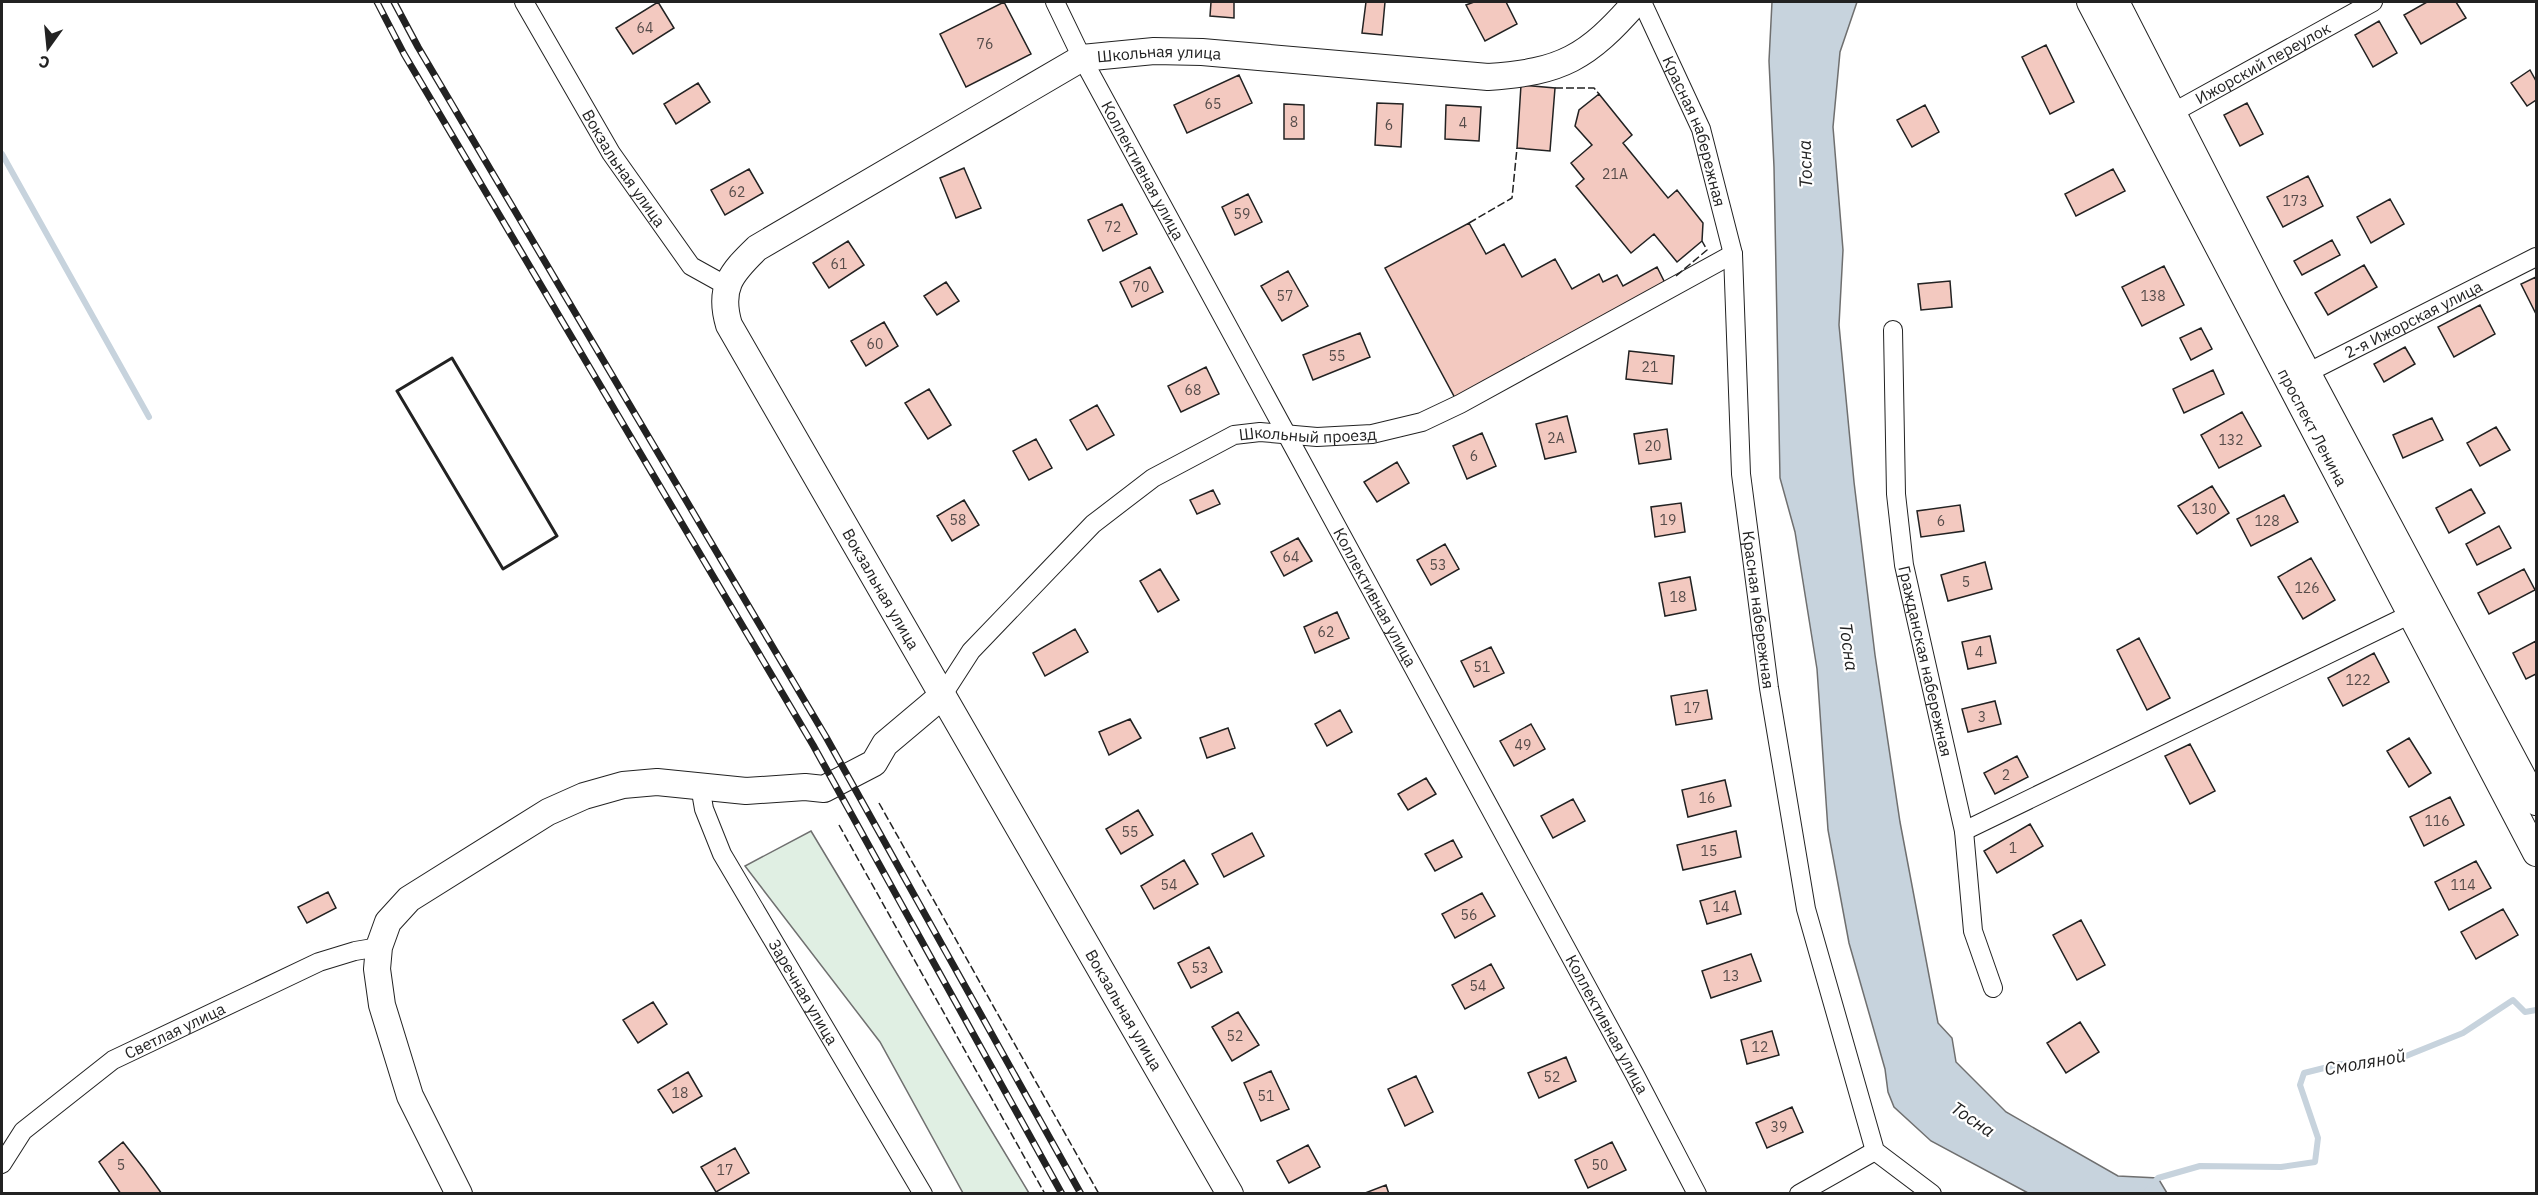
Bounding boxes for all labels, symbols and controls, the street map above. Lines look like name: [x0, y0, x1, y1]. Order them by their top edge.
street label: Ижорский переулок: [2192, 17, 2334, 108]
north arrow: [18, 18, 78, 78]
house number: 64: [637, 19, 653, 37]
house number: 76: [977, 35, 993, 53]
street label: Школьная улица: [1096, 41, 1223, 67]
text: С: [36, 51, 52, 73]
street label: Красная набережная: [1658, 52, 1730, 209]
house number: 65: [1205, 95, 1221, 113]
street label: Коллективная улица: [1097, 97, 1189, 244]
street label: Вокзальная улица: [578, 106, 670, 231]
house number: 8: [1290, 113, 1298, 131]
house number: 4: [1459, 114, 1467, 132]
house number: 6: [1385, 116, 1393, 134]
water label: Тосна: [1793, 140, 1817, 188]
house number: 21А: [1602, 165, 1628, 183]
house number: 62: [729, 183, 745, 201]
house number: 173: [2282, 192, 2308, 210]
house number: 59: [1234, 205, 1250, 223]
house number: 72: [1105, 218, 1121, 236]
house number: 61: [831, 255, 847, 273]
street label: 2-я Ижорская улица: [2341, 276, 2486, 362]
house number: 70: [1133, 278, 1149, 296]
house number: 57: [1277, 287, 1293, 305]
house number: 138: [2140, 287, 2166, 305]
house number: 60: [867, 335, 883, 353]
house number: 55: [1329, 347, 1345, 365]
house number: 21: [1642, 358, 1658, 376]
street label: проспект Ленина: [2274, 365, 2352, 490]
house number: 68: [1185, 381, 1201, 399]
street label: Школьный проезд: [1238, 422, 1378, 447]
house number: 2А: [1547, 429, 1565, 447]
house number: 132: [2218, 431, 2244, 449]
house number: 20: [1645, 437, 1661, 455]
house number: 6: [1470, 447, 1478, 465]
house number: 130: [2191, 500, 2217, 518]
house number: 58: [950, 511, 966, 529]
house number: 19: [1660, 511, 1676, 529]
house number: 6: [1937, 512, 1945, 530]
house number: 128: [2254, 512, 2280, 530]
street label: Коллективная улица: [1329, 524, 1421, 671]
street label: Вокзальная улица: [838, 525, 924, 654]
street label: Красная набережная: [1738, 529, 1779, 690]
house number: 64: [1283, 548, 1299, 566]
house number: 53: [1430, 556, 1446, 574]
street label: Гражданская набережная: [1894, 564, 1957, 758]
house number: 5: [1962, 573, 1970, 591]
house number: 126: [2294, 579, 2320, 597]
house number: 18: [1670, 588, 1686, 606]
water label: Тосна: [1834, 622, 1864, 672]
house number: 62: [1318, 623, 1334, 641]
house number: 4: [1975, 643, 1983, 661]
house number: 51: [1474, 658, 1490, 676]
house number: 122: [2345, 671, 2371, 689]
house number: 17: [1684, 699, 1700, 717]
house number: 3: [1978, 708, 1986, 726]
house number: 49: [1515, 736, 1531, 754]
house number: 2: [2002, 766, 2010, 784]
house number: 16: [1699, 789, 1715, 807]
house number: 116: [2424, 812, 2450, 830]
house number: 55: [1122, 823, 1138, 841]
house number: 1: [2009, 839, 2017, 857]
house number: 15: [1701, 842, 1717, 860]
house number: 54: [1161, 876, 1177, 894]
house number: 114: [2450, 876, 2476, 894]
house number: 14: [1713, 898, 1729, 916]
house number: 56: [1461, 906, 1477, 924]
street label: Заречная улица: [765, 935, 843, 1049]
street label: Вокзальная улица: [1081, 946, 1167, 1075]
street label: Коллективная улица: [1561, 951, 1653, 1098]
house number: 53: [1192, 959, 1208, 977]
house number: 13: [1723, 967, 1739, 985]
house number: 54: [1470, 977, 1486, 995]
street label: Светлая улица: [121, 998, 229, 1063]
house number: 52: [1227, 1027, 1243, 1045]
house number: 12: [1752, 1038, 1768, 1056]
water label: Смоляной: [2323, 1044, 2407, 1080]
house number: 52: [1544, 1068, 1560, 1086]
house number: 18: [672, 1084, 688, 1102]
house number: 51: [1258, 1087, 1274, 1105]
water label: Тосна: [1947, 1096, 1999, 1142]
house number: 39: [1771, 1118, 1787, 1136]
house number: 5: [117, 1156, 125, 1174]
house number: 50: [1592, 1156, 1608, 1174]
house number: 17: [717, 1161, 733, 1179]

